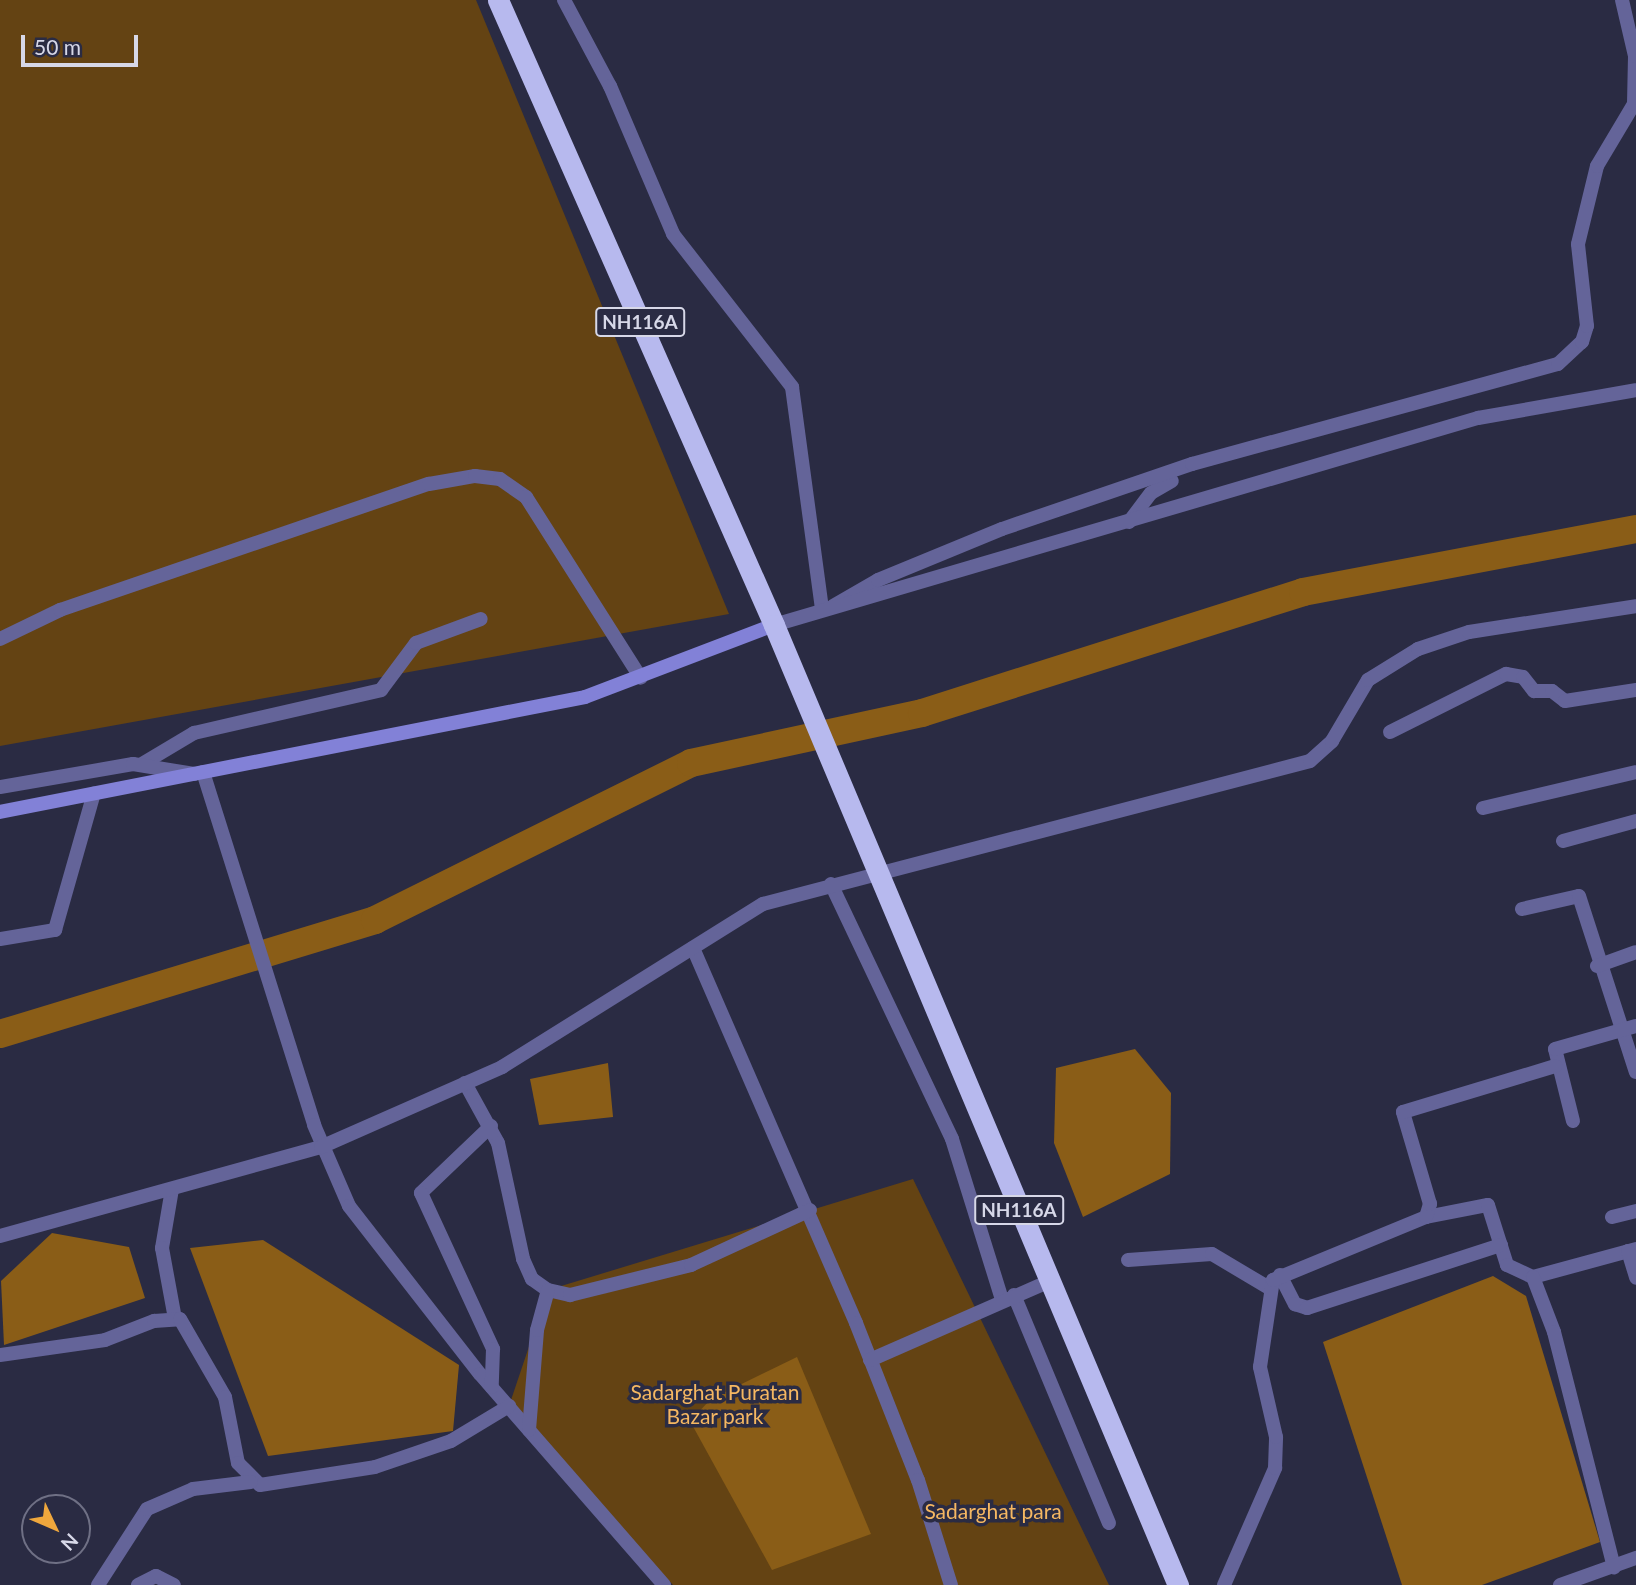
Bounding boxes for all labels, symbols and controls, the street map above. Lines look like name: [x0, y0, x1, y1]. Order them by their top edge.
scale bar: [24, 21, 142, 65]
text: 50 m: [34, 34, 81, 59]
road number: NH116A: [594, 306, 686, 338]
road number: NH116A: [974, 1194, 1064, 1226]
park label: Sadarghat Puratan Bazar park: [631, 1379, 799, 1429]
north arrow: [21, 1494, 91, 1564]
park label: Sadarghat para: [924, 1498, 1062, 1524]
text: N: [57, 1529, 83, 1556]

